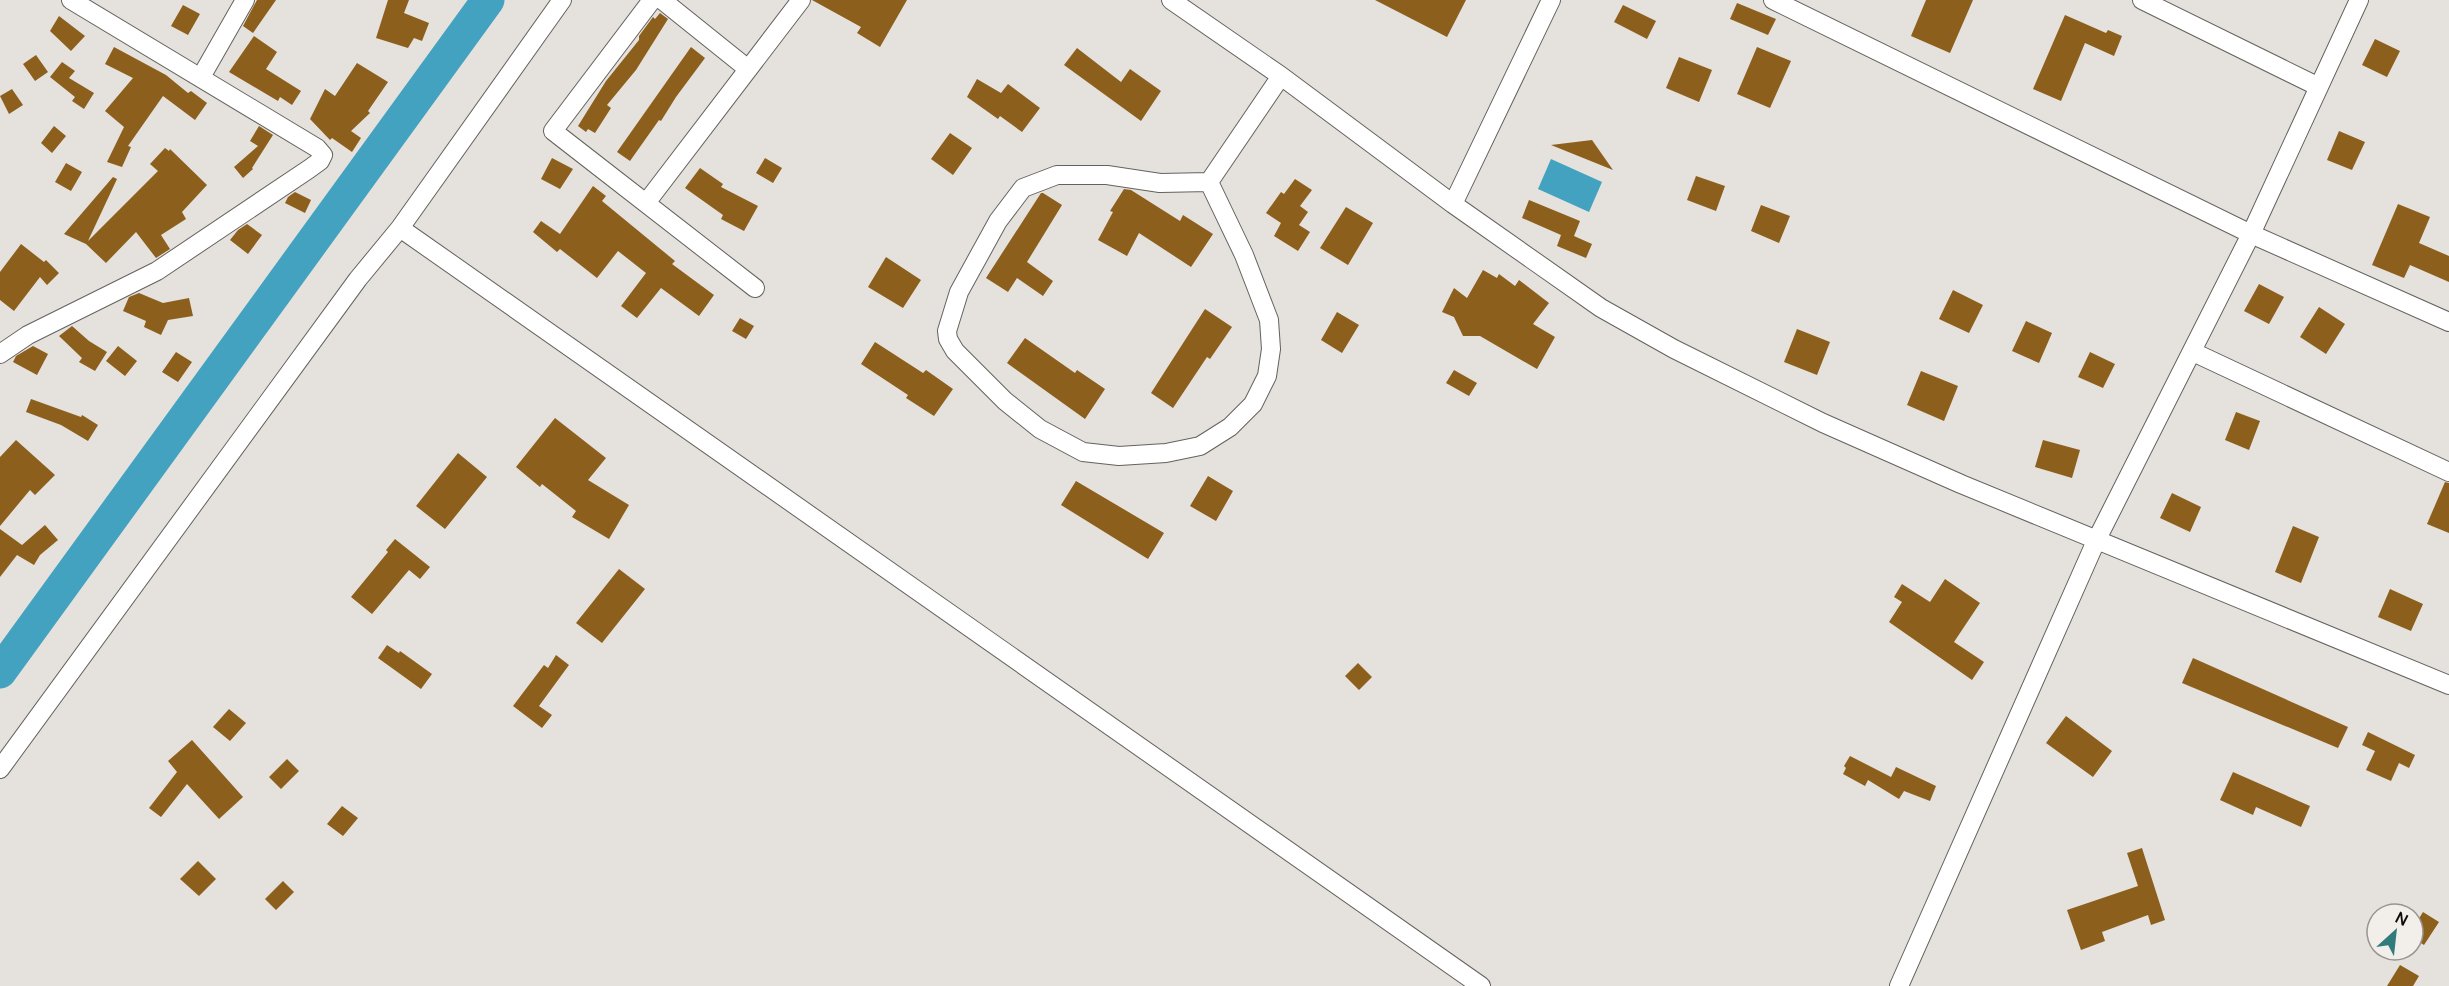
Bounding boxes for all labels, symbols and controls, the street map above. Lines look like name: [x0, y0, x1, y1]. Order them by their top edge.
north arrow: [2365, 902, 2425, 962]
text: N: [2392, 906, 2412, 931]

